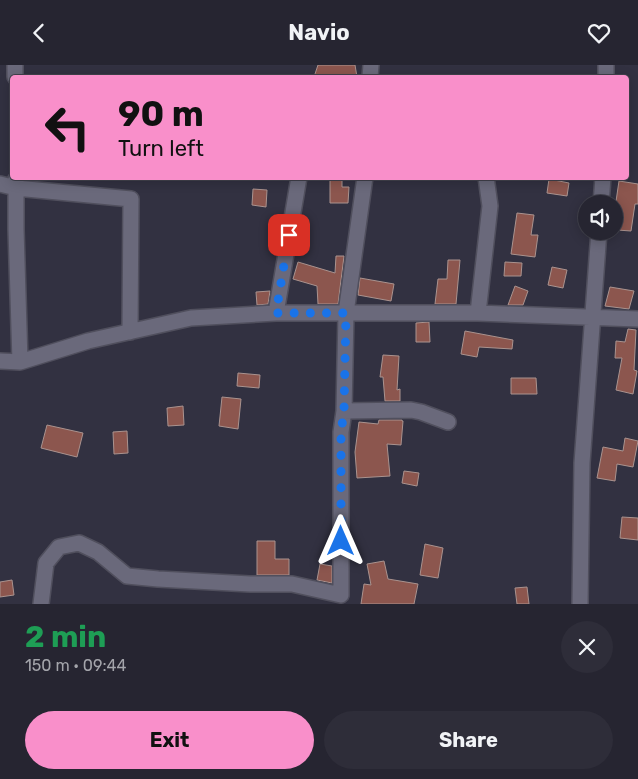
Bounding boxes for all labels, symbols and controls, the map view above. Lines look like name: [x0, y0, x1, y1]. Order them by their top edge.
icon: back: [25, 19, 53, 47]
text: Navio: [288, 19, 350, 46]
icon: heart: [585, 19, 613, 47]
text: 90 m: [118, 93, 204, 135]
icon: left: [35, 95, 100, 160]
text: Turn left: [118, 135, 204, 162]
map controls: [578, 195, 623, 240]
button: sound: [578, 195, 623, 240]
pin: [268, 214, 310, 256]
icon: arrive: [275, 221, 303, 249]
position arrow: [314, 514, 366, 566]
text: 2 min: [25, 619, 106, 655]
button: close: [561, 621, 613, 673]
text: 150 m · 09:44: [25, 656, 126, 675]
button: Exit: [25, 711, 314, 769]
button: Share: [324, 711, 613, 769]

